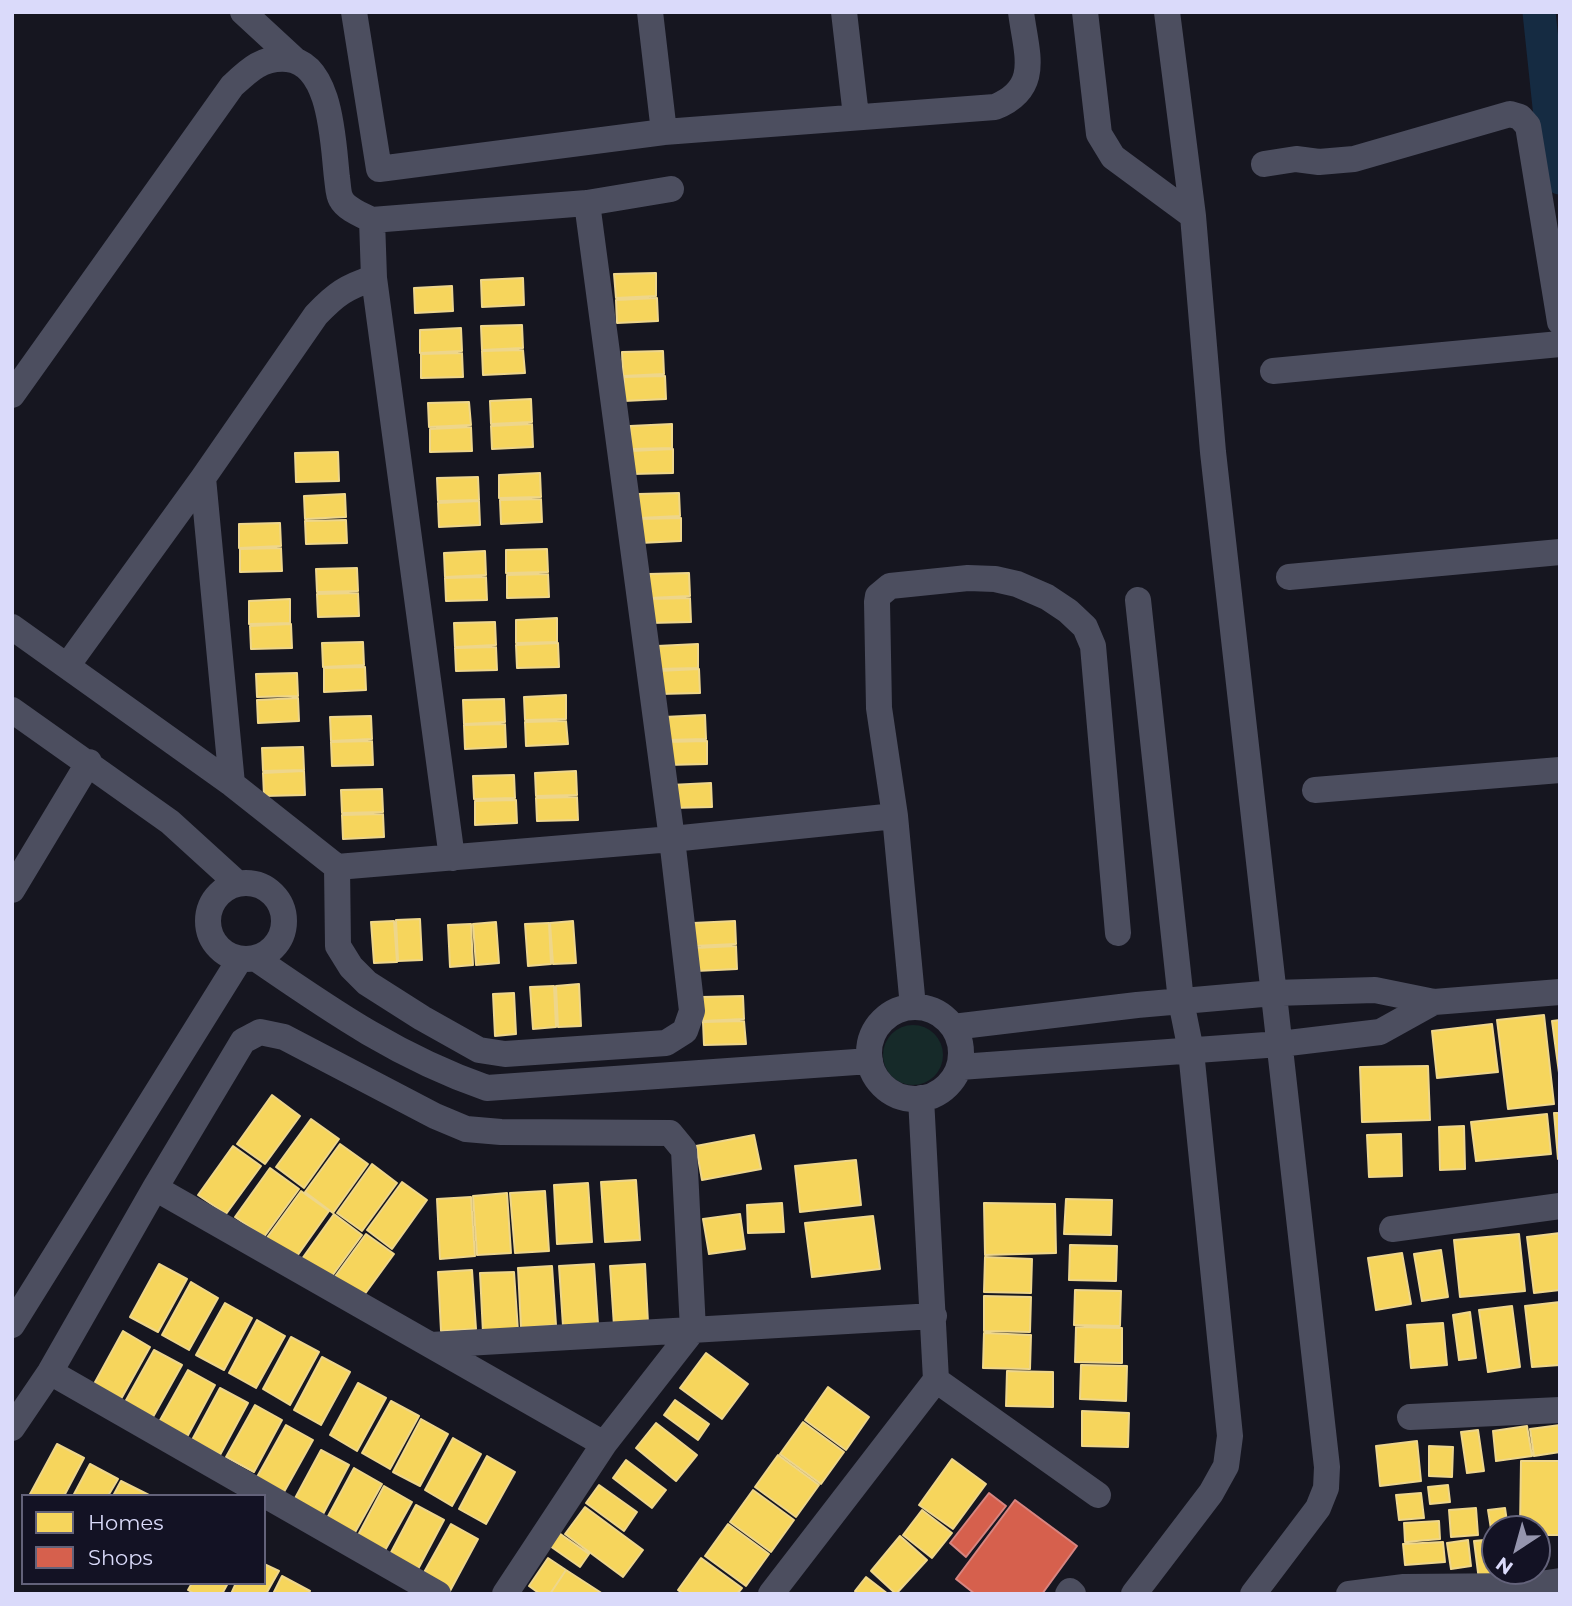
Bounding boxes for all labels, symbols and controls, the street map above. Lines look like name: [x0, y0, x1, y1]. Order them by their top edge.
legend: [21, 1494, 266, 1585]
text: Homes: [88, 1510, 163, 1535]
north arrow: [1481, 1515, 1551, 1585]
text: Shops: [88, 1545, 153, 1570]
text: N: [1492, 1552, 1518, 1580]

